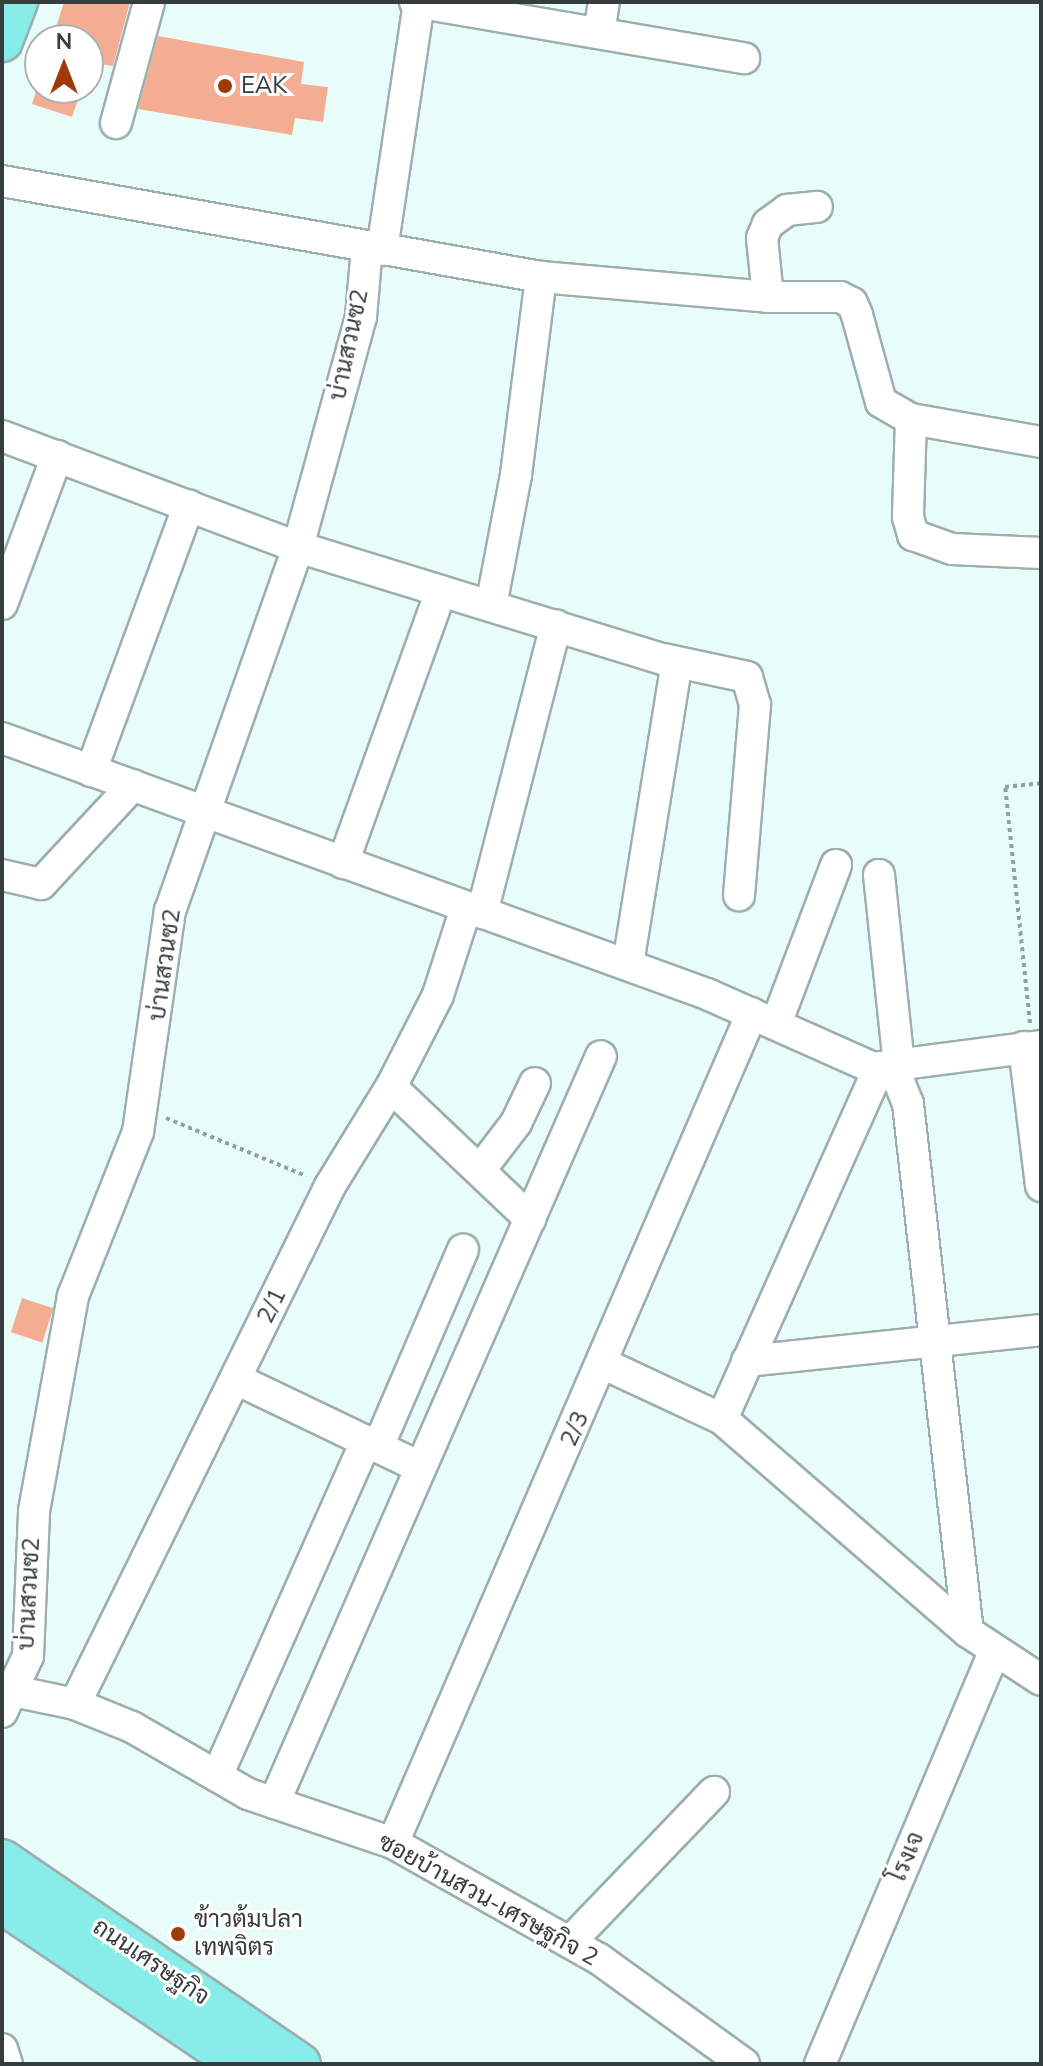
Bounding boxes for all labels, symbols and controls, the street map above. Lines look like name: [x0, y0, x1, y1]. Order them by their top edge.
north arrow: [24, 24, 104, 104]
text: N: [56, 27, 72, 57]
place label: EAK: [241, 72, 287, 100]
marker: EAK: [216, 77, 234, 95]
street label: บ่านสวนซ2: [323, 287, 375, 403]
street label: บ่านสวนซ2: [143, 907, 187, 1023]
street label: 2/1: [251, 1284, 293, 1328]
street label: 2/3: [555, 1407, 595, 1451]
street label: บ่านสวนซ2: [12, 1537, 46, 1651]
street label: โรงเจ: [884, 1827, 930, 1887]
street label: ซอยบ้านสวน-เศรษฐกิจ 2: [373, 1828, 603, 1972]
place label: ข้าวต้มปลา เทพจิตร: [194, 1906, 303, 1962]
street label: ถนนเศรษฐกิจ: [87, 1912, 215, 2012]
marker: ข้าวต้มปลา เทพจิตร: [169, 1925, 187, 1943]

